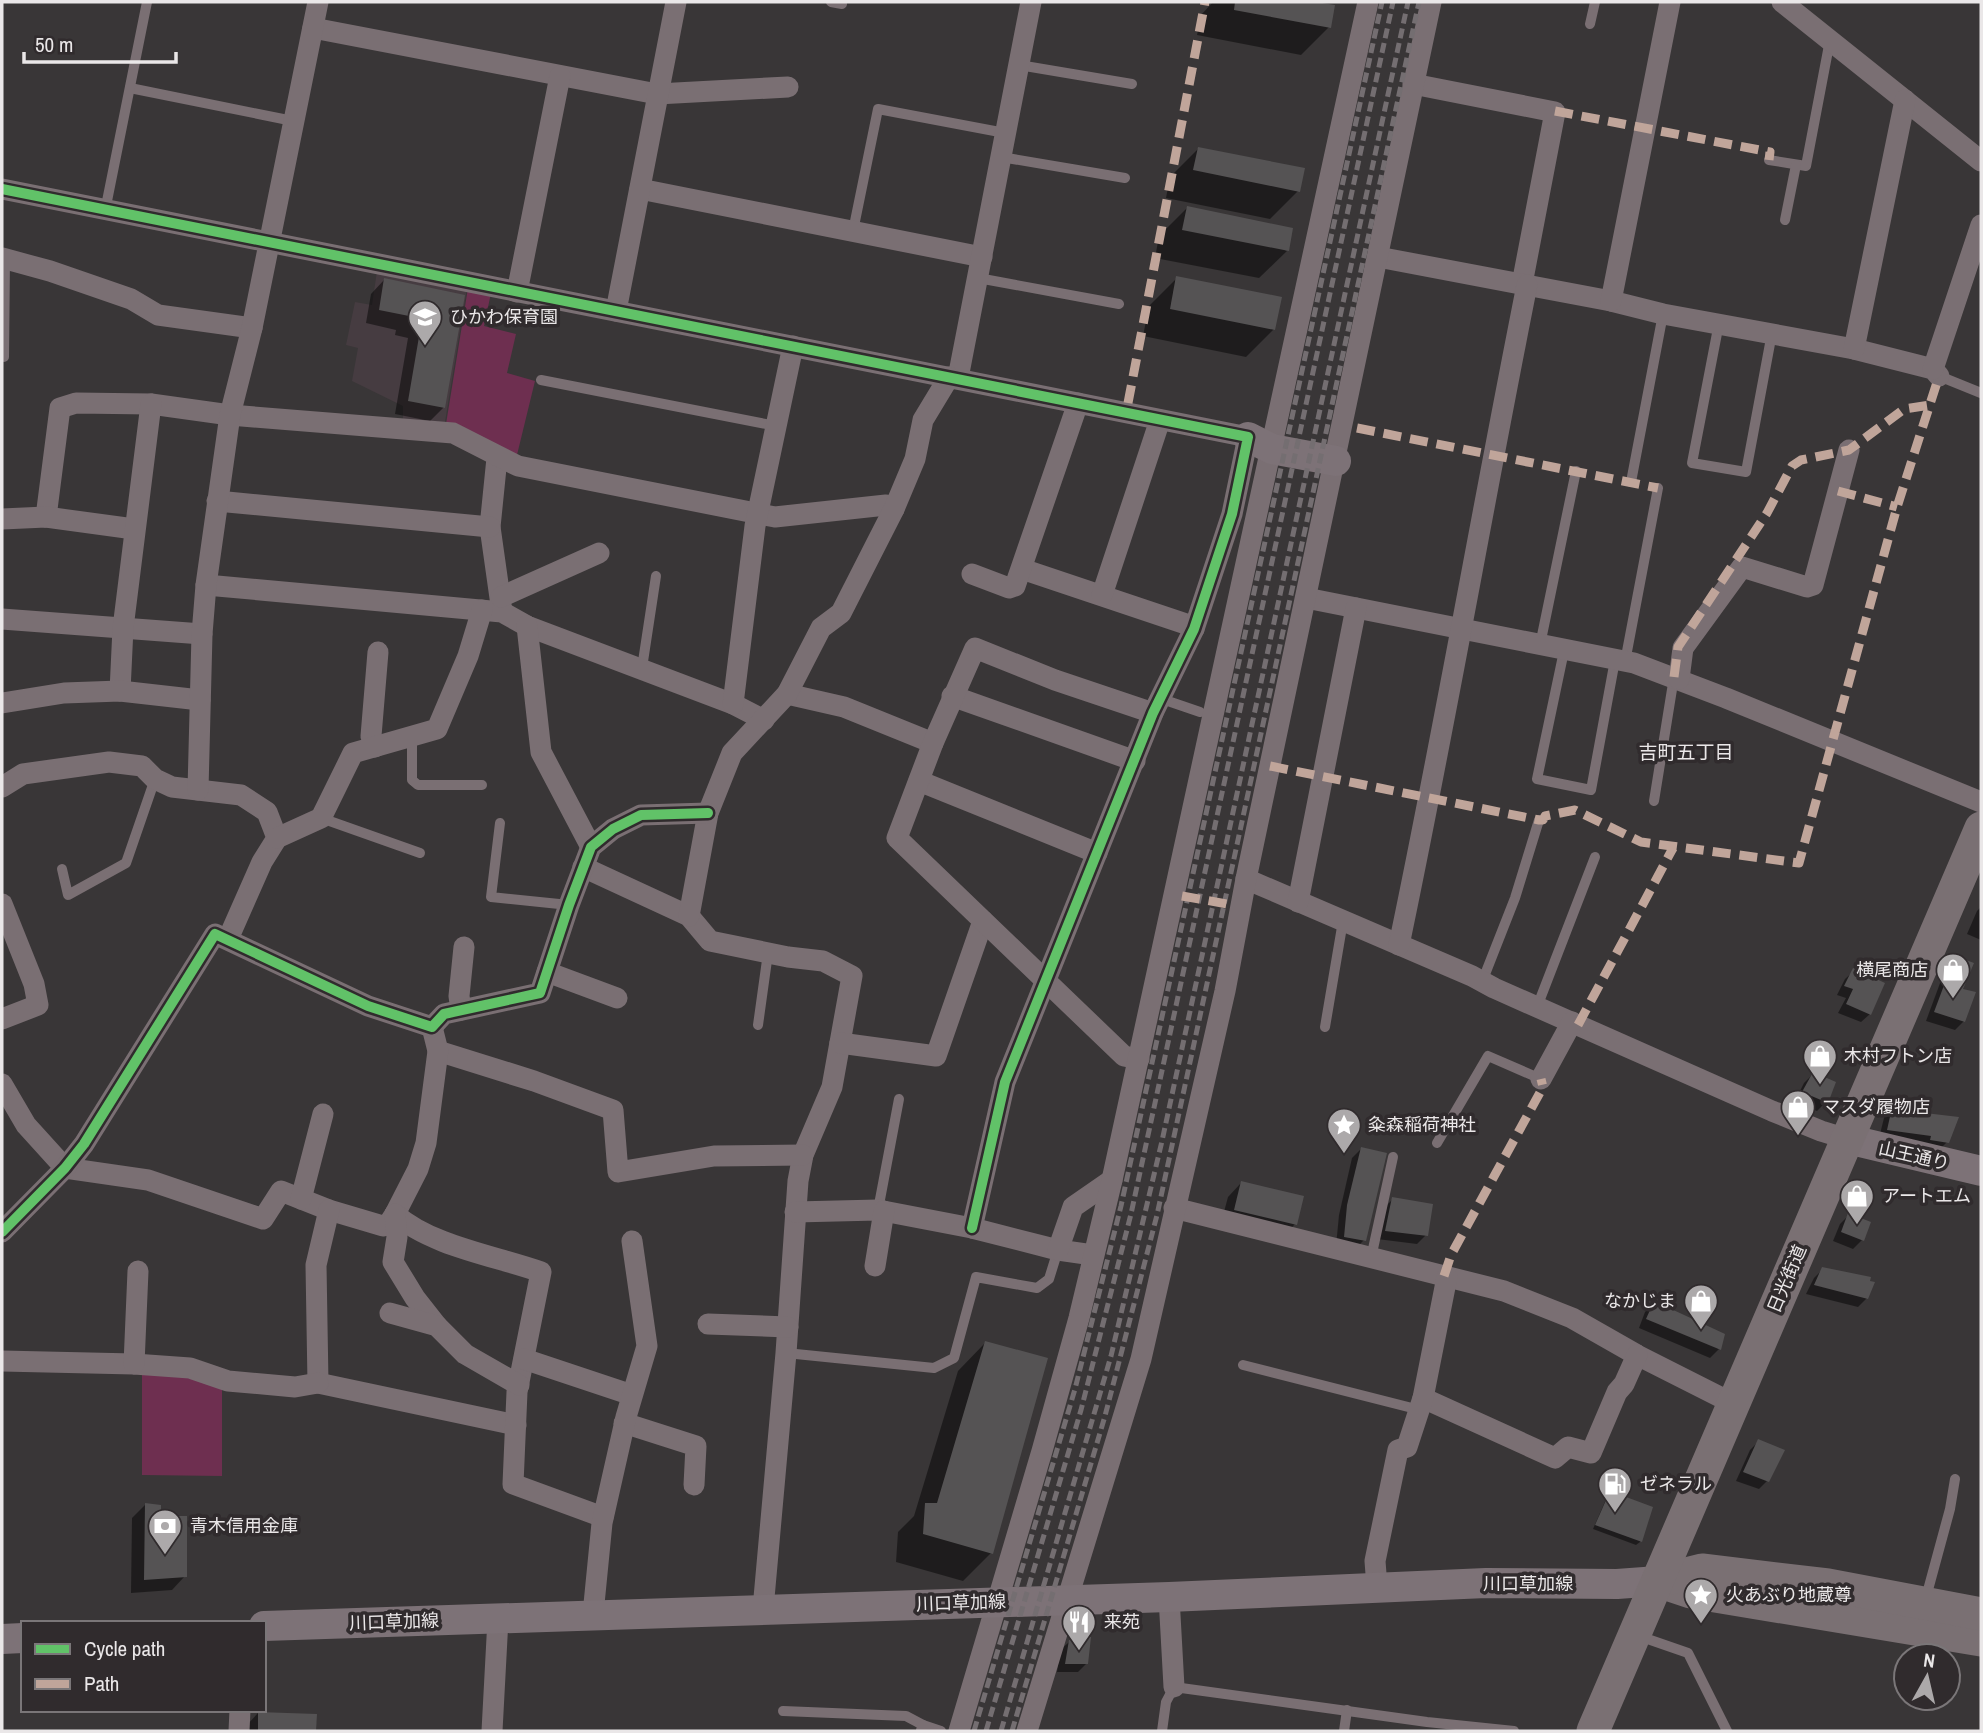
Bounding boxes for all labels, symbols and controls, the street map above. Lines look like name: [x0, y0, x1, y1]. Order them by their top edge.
scale bar: [24, 21, 177, 65]
text: 50 m: [35, 30, 73, 59]
school or university icon: ひかわ保育園: [406, 298, 444, 347]
place label: ひかわ保育園: [450, 304, 558, 329]
district label: 吉町五丁目: [1638, 739, 1734, 765]
shop icon: 横尾商店: [1934, 951, 1972, 1000]
place label: 横尾商店: [1856, 957, 1928, 982]
shop icon: 木村フトン店: [1801, 1037, 1839, 1086]
place label: 木村フトン店: [1844, 1043, 1952, 1068]
shop icon: マスダ履物店: [1779, 1088, 1817, 1137]
place label: マスダ履物店: [1822, 1094, 1930, 1119]
place icon: 粂森稲荷神社: [1325, 1106, 1363, 1155]
place label: 粂森稲荷神社: [1368, 1112, 1476, 1137]
street label: 山王通り: [1876, 1135, 1952, 1176]
shop icon: アートエム: [1838, 1177, 1876, 1226]
place label: アートエム: [1882, 1183, 1971, 1208]
street label: 日光街道: [1761, 1241, 1812, 1317]
shop icon: なかじま: [1682, 1282, 1720, 1331]
place label: なかじま: [1604, 1288, 1676, 1313]
fuel station icon: ゼネラル: [1596, 1465, 1634, 1514]
place label: ゼネラル: [1640, 1471, 1712, 1496]
bank icon: 青木信用金庫: [146, 1507, 184, 1556]
place label: 青木信用金庫: [190, 1513, 298, 1538]
street label: 川口草加線: [1483, 1571, 1573, 1596]
place icon: 火あぶり地蔵尊: [1682, 1576, 1720, 1625]
place label: 火あぶり地蔵尊: [1726, 1582, 1852, 1607]
street label: 川口草加線: [916, 1588, 1006, 1617]
restaurant icon: 来苑: [1060, 1603, 1098, 1652]
street label: 川口草加線: [349, 1607, 439, 1636]
place label: 来苑: [1104, 1609, 1140, 1634]
legend: [21, 1621, 266, 1712]
text: Cycle path: [84, 1634, 165, 1663]
north arrow: [1892, 1642, 1962, 1712]
text: N: [1922, 1647, 1937, 1674]
text: Path: [84, 1669, 119, 1698]

